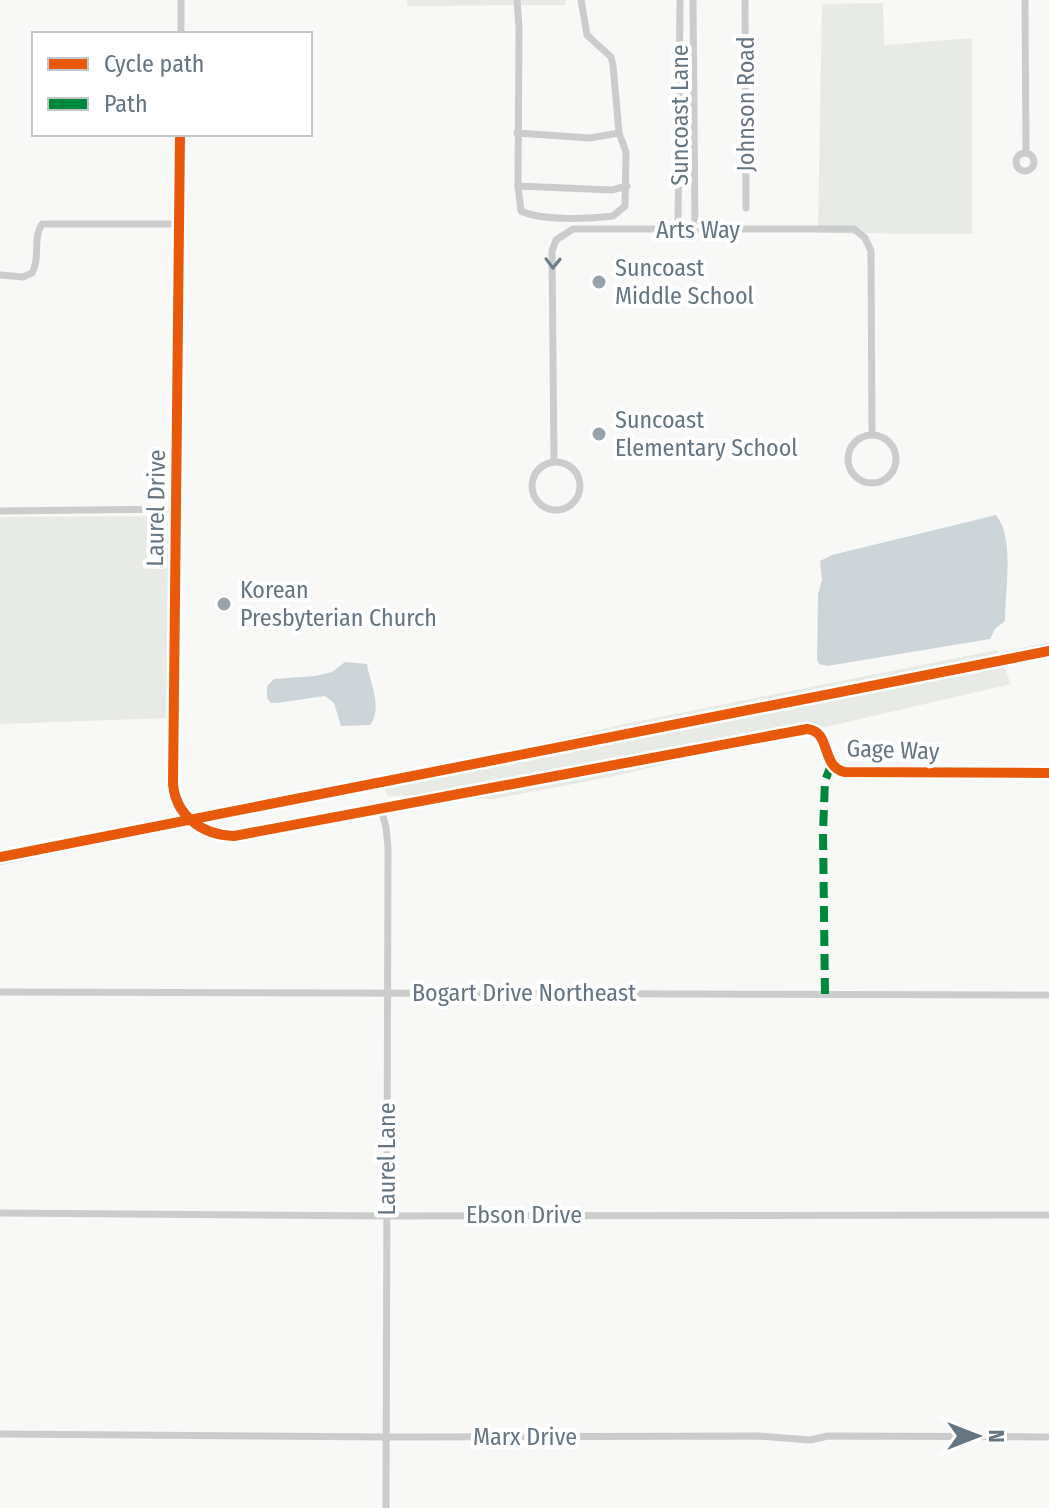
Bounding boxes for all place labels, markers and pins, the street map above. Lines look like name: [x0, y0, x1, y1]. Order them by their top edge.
place label: Suncoast Middle School: [615, 254, 754, 310]
marker: Suncoast Middle School: [590, 273, 608, 291]
place label: Suncoast Elementary School: [615, 406, 798, 462]
marker: Suncoast Elementary School: [590, 425, 608, 443]
place label: Korean Presbyterian Church: [240, 576, 437, 632]
marker: Korean Presbyterian Church: [215, 595, 233, 613]

